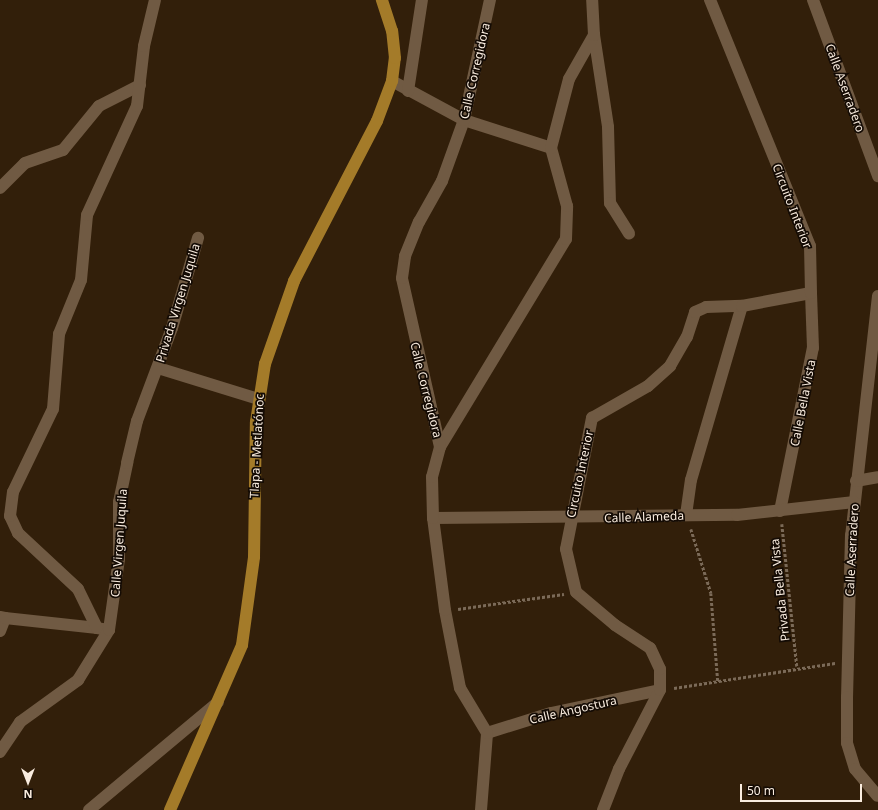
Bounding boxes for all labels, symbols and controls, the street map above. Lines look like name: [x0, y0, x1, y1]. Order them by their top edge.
street label: Calle Corregidora: [457, 22, 493, 120]
street label: Calle Aserradero: [822, 42, 868, 134]
street label: Circuito Interior: [769, 162, 815, 250]
street label: Privada Virgen Juquila: [153, 242, 203, 364]
street label: Calle Corregidora: [407, 341, 445, 439]
street label: Calle Bella Vista: [788, 358, 818, 448]
street label: Tlapa - Metlatónoc: [247, 393, 267, 499]
street label: Circuito Interior: [564, 429, 596, 519]
street label: Calle Virgen Juquila: [108, 488, 130, 598]
street label: Calle Aserradero: [842, 503, 862, 597]
street label: Calle Alameda: [604, 508, 684, 526]
street label: Privada Bella Vista: [767, 538, 793, 642]
street label: Calle Angostura: [528, 693, 618, 727]
north arrow: [8, 762, 48, 802]
scale bar: [742, 776, 864, 802]
text: 50 m: [747, 782, 775, 799]
text: N: [24, 787, 32, 802]

